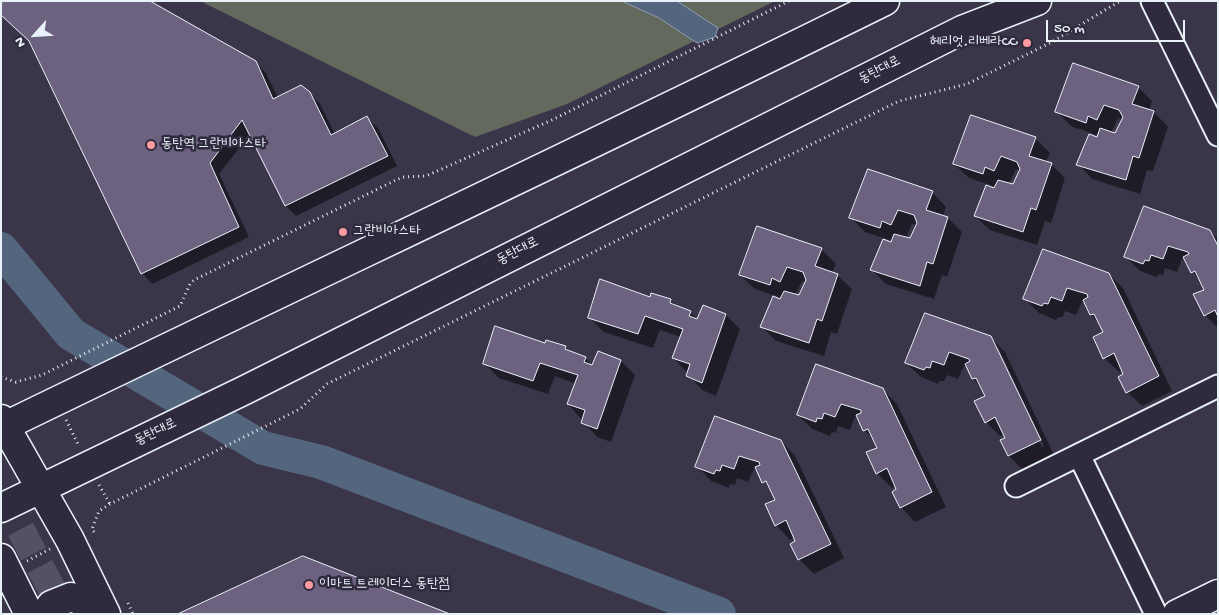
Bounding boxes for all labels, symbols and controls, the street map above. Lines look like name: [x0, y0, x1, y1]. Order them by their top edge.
north arrow: [10, 10, 60, 60]
scale bar: [1049, 10, 1188, 42]
text: 50 m: [1054, 20, 1085, 38]
text: N: [11, 34, 31, 50]
place label: 헤리엇.리베라CC: [930, 35, 1017, 51]
marker: 헤리엇.리베라CC: [1021, 37, 1033, 49]
street label: 동탄대로: [856, 53, 904, 89]
place label: 동탄역 그란비아스타: [161, 137, 266, 153]
marker: 동탄역 그란비아스타: [145, 139, 157, 151]
place label: 그란비아스타: [353, 224, 421, 240]
marker: 그란비아스타: [337, 226, 349, 238]
street label: 동탄대로: [494, 234, 542, 270]
street label: 동탄대로: [132, 416, 180, 450]
place label: 이마트 트레이더스 동탄점: [319, 577, 450, 593]
marker: 이마트 트레이더스 동탄점: [303, 579, 315, 591]

